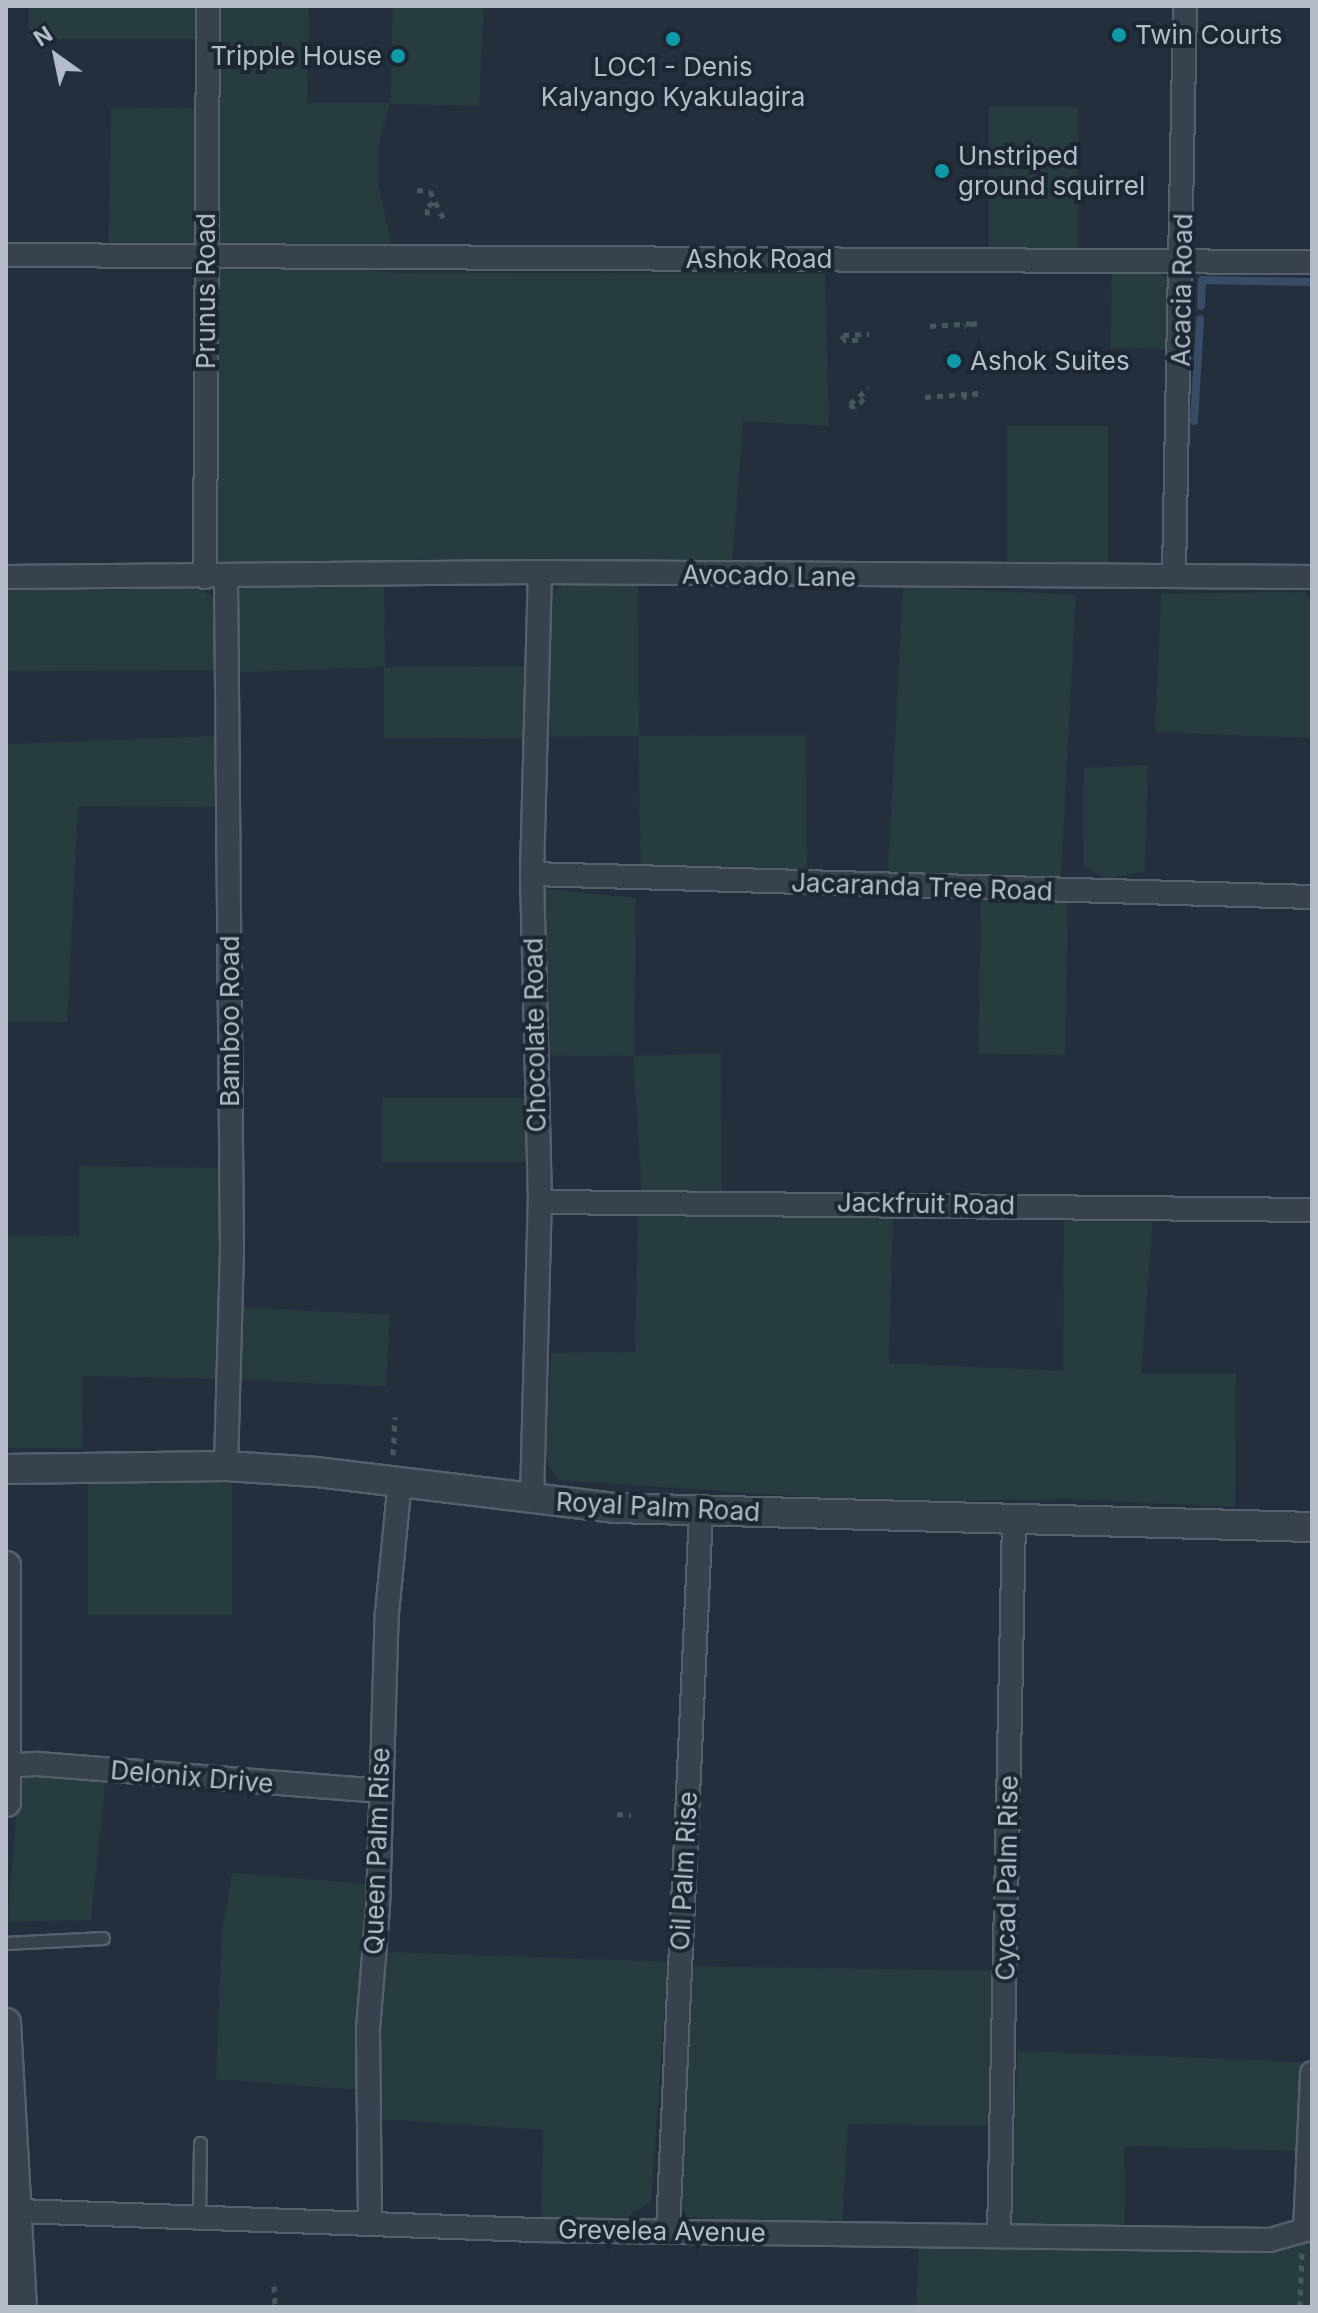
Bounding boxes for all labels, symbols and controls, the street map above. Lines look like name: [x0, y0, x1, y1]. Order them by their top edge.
north arrow: [16, 16, 96, 96]
place label: Twin Courts: [1135, 19, 1283, 51]
text: N: [29, 20, 57, 51]
marker: Twin Courts: [1110, 26, 1128, 44]
marker: LOC1 - Denis Kalyango Kyakulagira: [664, 30, 682, 48]
place label: Tripple House: [210, 40, 382, 72]
marker: Tripple House: [389, 47, 407, 65]
place label: LOC1 - Denis Kalyango Kyakulagira: [541, 51, 805, 112]
place label: Unstriped ground squirrel: [958, 140, 1145, 202]
marker: Unstriped ground squirrel: [933, 162, 951, 180]
street label: Prunus Road: [190, 213, 222, 369]
street label: Acacia Road: [1165, 213, 1199, 367]
street label: Ashok Road: [686, 243, 832, 275]
place label: Ashok Suites: [970, 345, 1130, 377]
marker: Ashok Suites: [945, 352, 963, 370]
street label: Avocado Lane: [682, 559, 856, 593]
street label: Jacaranda Tree Road: [791, 867, 1053, 907]
street label: Bamboo Road: [214, 935, 246, 1107]
street label: Chocolate Road: [518, 937, 552, 1133]
street label: Jackfruit Road: [837, 1187, 1015, 1221]
street label: Royal Palm Road: [555, 1486, 761, 1528]
street label: Queen Palm Rise: [358, 1747, 396, 1955]
street label: Delonix Drive: [109, 1754, 275, 1800]
street label: Cycad Palm Rise: [990, 1775, 1024, 1981]
street label: Oil Palm Rise: [664, 1791, 704, 1951]
street label: Grevelea Avenue: [558, 2214, 766, 2248]

